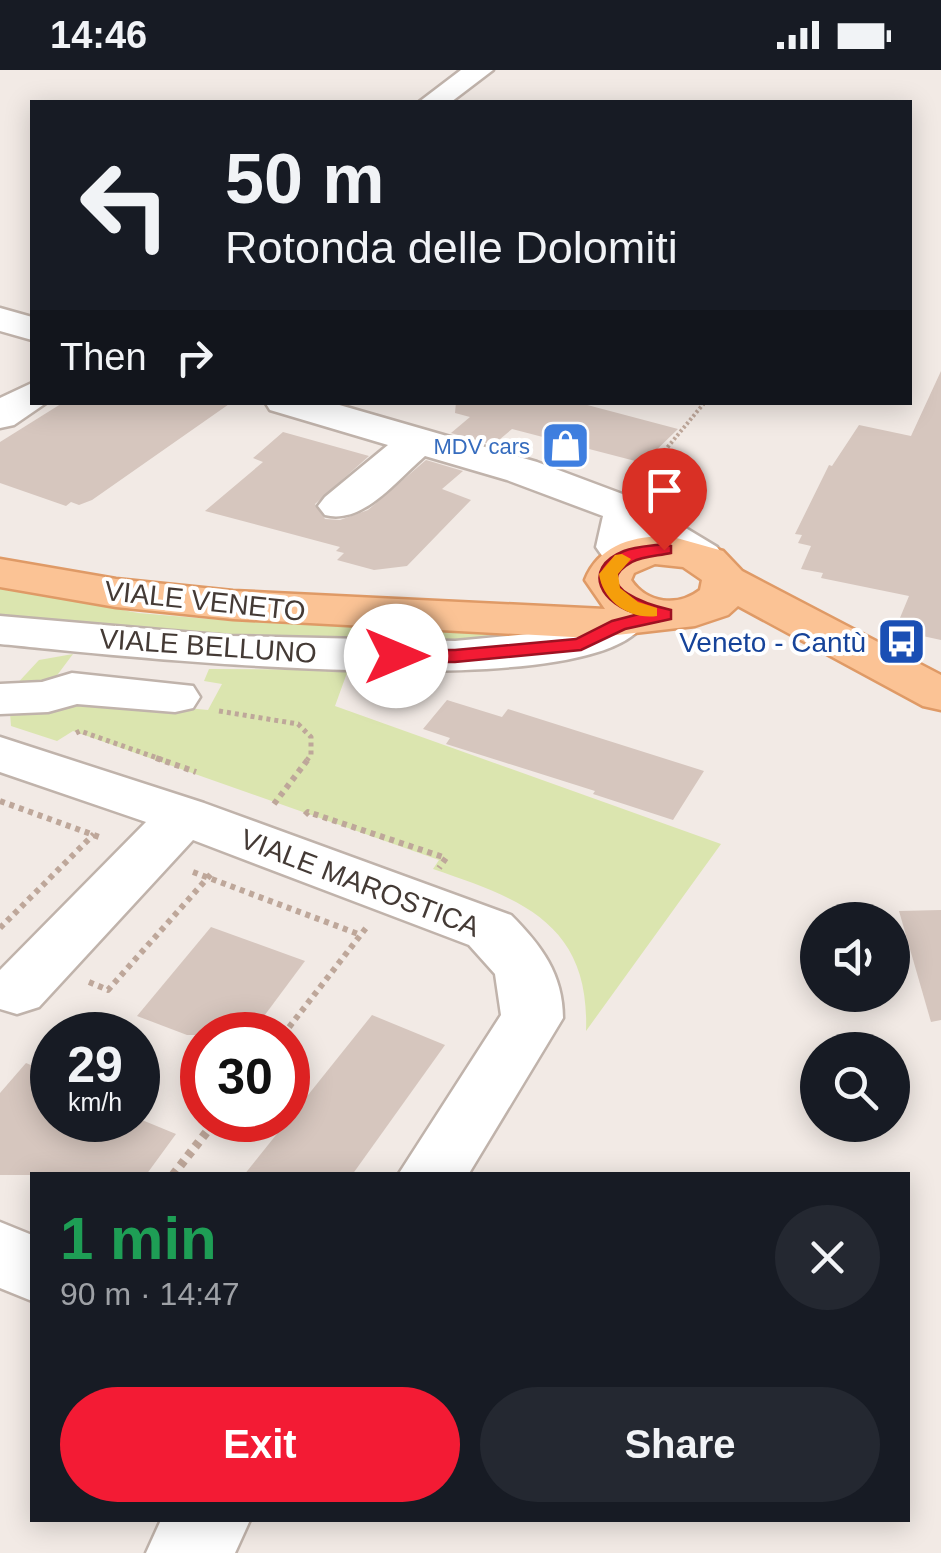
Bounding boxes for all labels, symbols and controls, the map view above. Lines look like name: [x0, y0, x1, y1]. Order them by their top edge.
text: 14:46: [50, 14, 147, 56]
icon: left: [60, 140, 190, 270]
text: 50 m: [225, 140, 385, 218]
text: Rotonda delle Dolomiti: [225, 222, 678, 273]
icon: right: [167, 330, 222, 385]
text: Then: [60, 336, 147, 378]
shop icon: MDV cars: [539, 420, 591, 472]
place label: MDV cars: [433, 434, 530, 459]
pin: [622, 448, 707, 551]
icon: arrive: [637, 463, 692, 518]
street label: VIALE VENETO: [103, 575, 307, 627]
position arrow: [344, 604, 448, 708]
bus stop icon: Veneto - Cantù: [875, 616, 927, 668]
street label: VIALE BELLUNO: [98, 623, 318, 669]
place label: Veneto - Cantù: [679, 627, 866, 658]
street label: VIALE MAROSTICA: [236, 823, 484, 943]
map controls: [800, 902, 910, 1142]
button: sound: [800, 902, 910, 1012]
speed limit sign: 30: [180, 1012, 310, 1142]
button: search: [800, 1032, 910, 1142]
text: 29: [67, 1037, 123, 1093]
text: km/h: [68, 1088, 122, 1116]
text: 1 min: [60, 1205, 217, 1272]
button: close: [775, 1205, 880, 1310]
text: 90 m · 14:47: [60, 1276, 240, 1312]
button: Exit: [60, 1387, 460, 1502]
button: Share: [480, 1387, 880, 1502]

